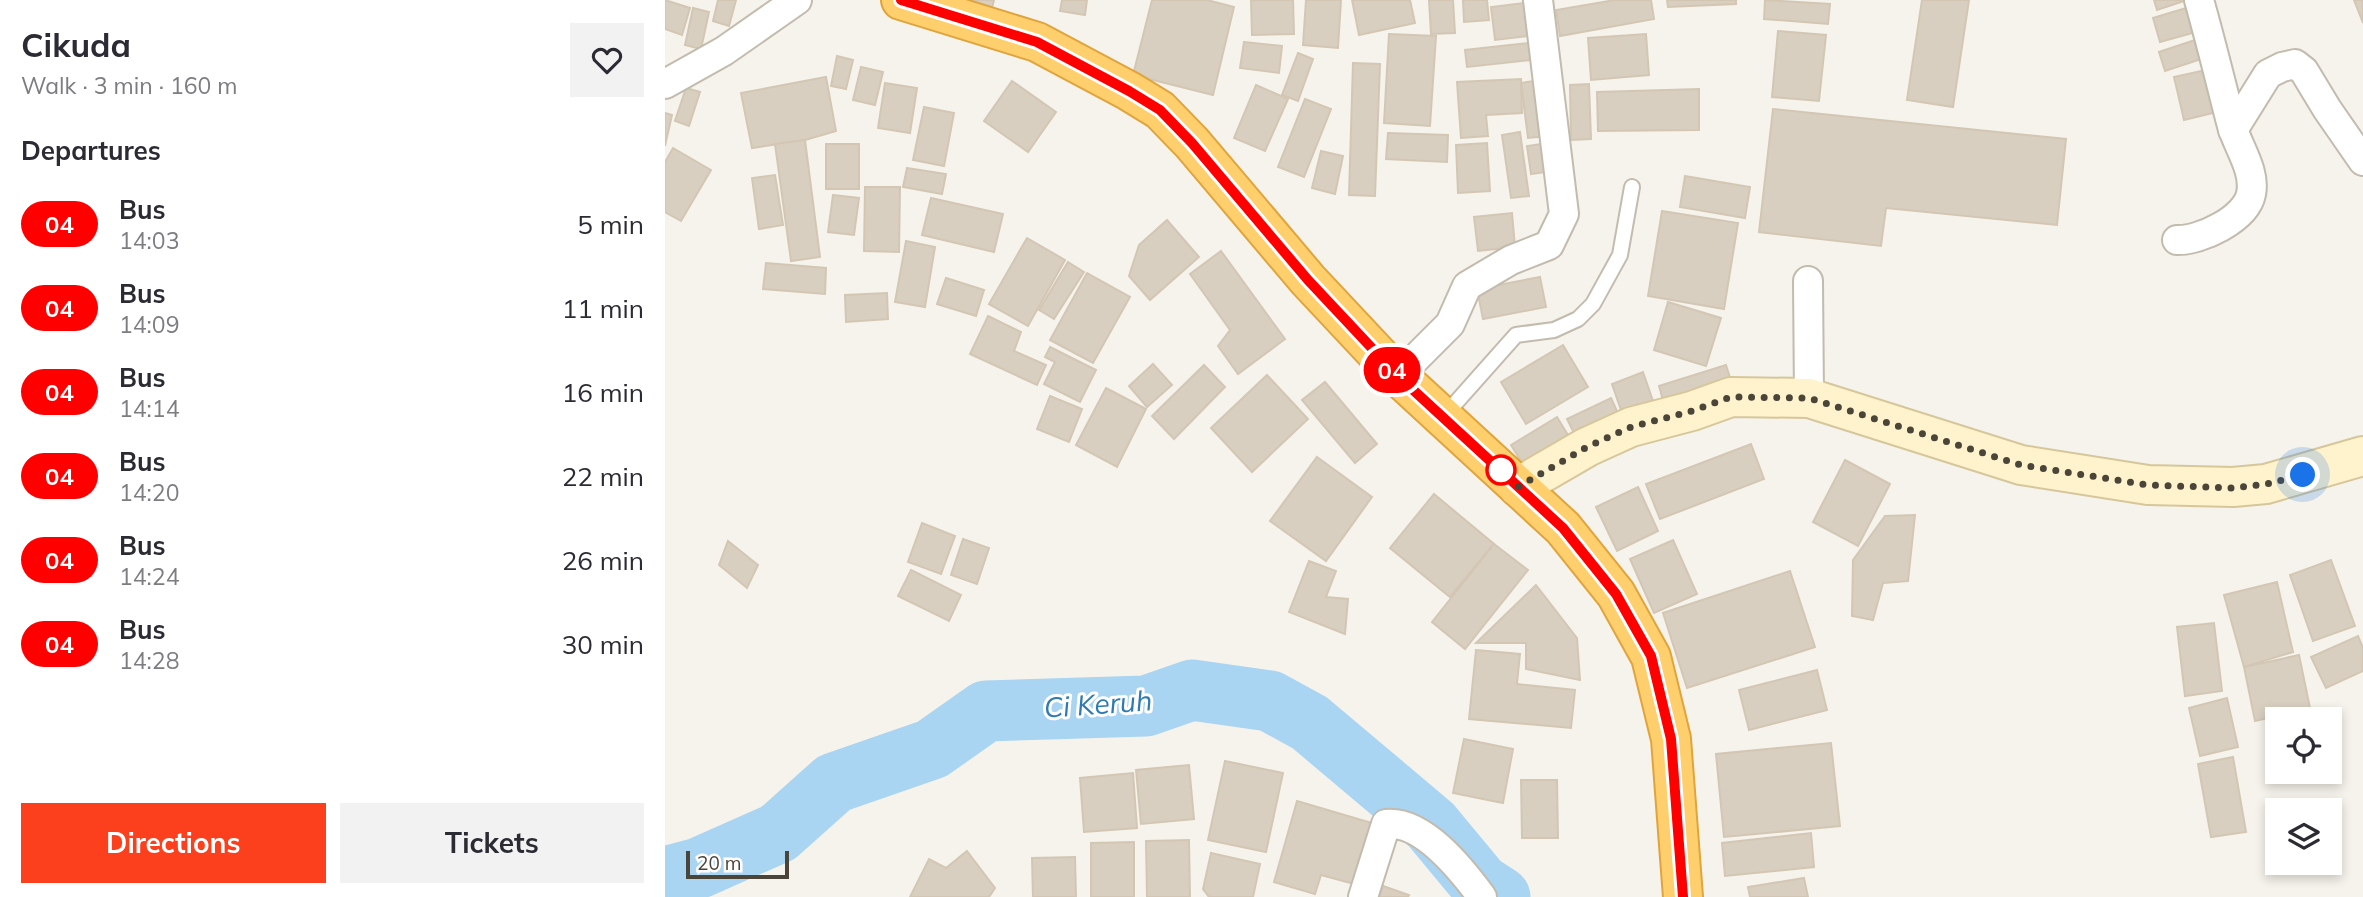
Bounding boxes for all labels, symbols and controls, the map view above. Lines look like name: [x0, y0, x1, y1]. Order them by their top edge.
button: heart: [570, 23, 644, 97]
text: Cikuda: [21, 24, 131, 65]
text: Walk · 3 min · 160 m: [21, 71, 238, 100]
text: Departures: [21, 134, 161, 167]
text: Bus: [119, 193, 165, 226]
text: 5 min: [577, 208, 644, 241]
text: 04: [45, 209, 74, 239]
text: 14:03: [119, 226, 179, 255]
text: Bus: [119, 277, 165, 310]
text: 11 min: [562, 292, 644, 325]
text: 04: [45, 293, 74, 323]
text: 14:09: [119, 310, 179, 339]
line badge: 04: [1361, 347, 1423, 393]
text: 04: [1378, 355, 1406, 385]
text: Bus: [119, 361, 165, 394]
text: 16 min: [562, 376, 644, 409]
text: 04: [45, 377, 74, 407]
text: 14:14: [119, 394, 179, 423]
text: Bus: [119, 445, 165, 478]
unlabelled marker: [1486, 455, 1516, 485]
your location: [2285, 457, 2320, 492]
text: 22 min: [562, 460, 644, 493]
text: 04: [45, 461, 74, 491]
text: 14:20: [119, 478, 179, 507]
text: Bus: [119, 529, 165, 562]
text: 26 min: [562, 544, 644, 577]
text: 04: [45, 545, 74, 575]
text: 14:24: [119, 562, 179, 591]
text: Bus: [119, 613, 165, 646]
text: 30 min: [562, 628, 644, 661]
text: 04: [45, 629, 74, 659]
text: 14:28: [119, 646, 179, 675]
water label: Ci Keruh: [1043, 682, 1153, 725]
map controls: [2265, 707, 2342, 875]
button: locate: [2265, 707, 2342, 784]
button: layers: [2265, 798, 2342, 875]
button: Directions: [21, 803, 326, 883]
button: Tickets: [340, 803, 644, 883]
scale bar: [686, 848, 789, 880]
text: 20 m: [697, 851, 741, 875]

